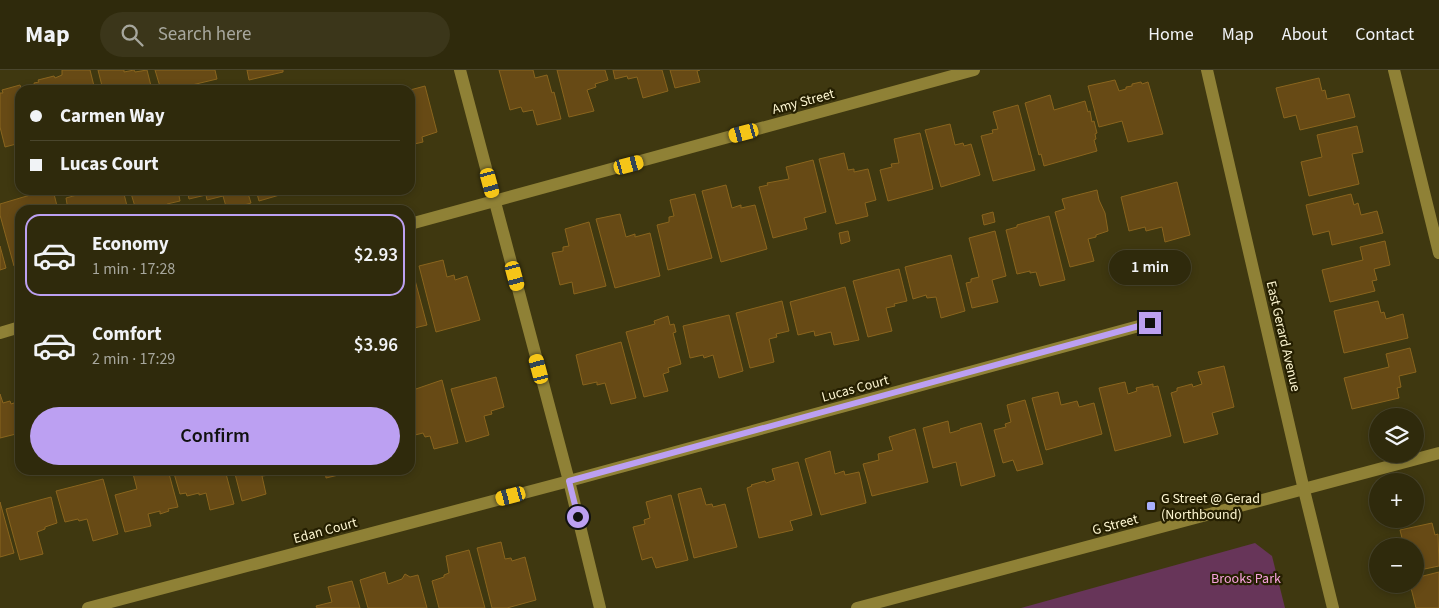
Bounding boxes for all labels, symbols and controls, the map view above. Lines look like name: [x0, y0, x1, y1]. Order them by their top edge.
search box: [100, 12, 450, 57]
text: Map: [25, 17, 70, 52]
icon: search: [118, 21, 146, 49]
text: Search here: [158, 21, 251, 48]
text: Home: [1148, 22, 1194, 47]
text: Map: [1222, 22, 1254, 47]
text: About: [1282, 22, 1327, 47]
text: Contact: [1355, 22, 1414, 47]
street label: Amy Street: [770, 84, 837, 120]
text: Carmen Way: [60, 103, 165, 130]
car: [727, 122, 760, 144]
text: Lucas Court: [60, 151, 159, 178]
car: [612, 154, 645, 176]
car: [478, 167, 501, 199]
text: Economy: [92, 231, 169, 258]
icon: car: [32, 233, 77, 278]
text: $2.93: [354, 242, 398, 269]
callout: 1 min: [1109, 250, 1191, 286]
text: 1 min: [1131, 256, 1169, 278]
text: 1 min · 17:28: [92, 258, 175, 280]
car: [503, 260, 526, 292]
street label: East Gerard Avenue: [1261, 279, 1306, 394]
route end: [1139, 312, 1161, 334]
text: Comfort: [92, 321, 162, 348]
icon: car: [32, 323, 77, 368]
text: $3.96: [354, 332, 398, 359]
text: 2 min · 17:29: [92, 348, 175, 370]
car: [527, 353, 550, 385]
street label: Lucas Court: [819, 370, 891, 408]
button: Confirm: [30, 407, 400, 465]
map controls: [1369, 408, 1424, 593]
button: layers: [1369, 408, 1424, 463]
button: +: [1369, 473, 1424, 528]
car: [494, 485, 527, 507]
place label: G Street @ Gerad (Northbound): [1161, 489, 1260, 525]
marker: G Street @ Gerad (Northbound): [1145, 500, 1157, 512]
route start: [567, 506, 589, 528]
street label: G Street: [1090, 509, 1141, 541]
street label: Edan Court: [291, 513, 360, 549]
button: −: [1369, 538, 1424, 593]
park label: Brooks Park: [1211, 569, 1281, 589]

